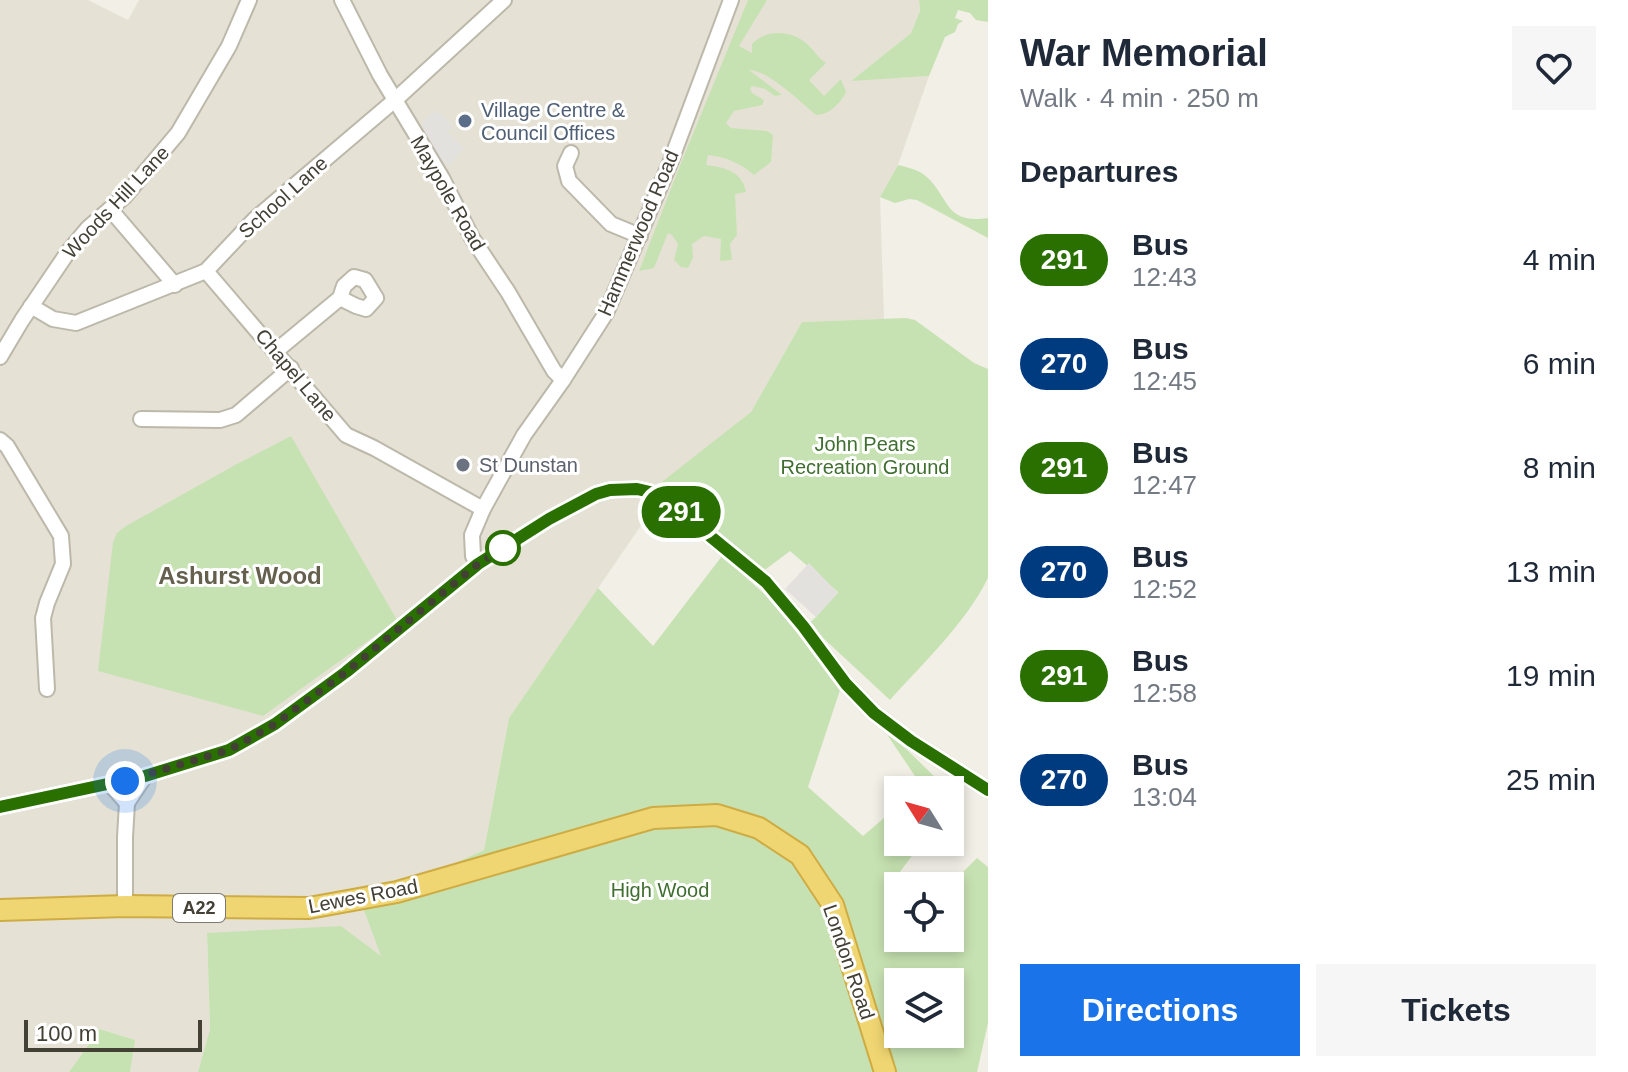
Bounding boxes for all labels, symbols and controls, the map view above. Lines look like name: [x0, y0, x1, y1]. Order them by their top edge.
button: heart: [1512, 26, 1596, 110]
text: War Memorial: [1020, 32, 1268, 74]
text: Walk · 4 min · 250 m: [1020, 83, 1259, 113]
place label: Village Centre & Council Offices: [481, 99, 626, 144]
marker: Village Centre & Council Offices: [456, 112, 474, 130]
street label: Maypole Road: [406, 132, 490, 254]
street label: Woods Hill Lane: [58, 141, 174, 263]
street label: Hammerwood Road: [593, 147, 683, 319]
street label: School Lane: [234, 152, 332, 242]
text: Departures: [1020, 155, 1178, 188]
text: Bus: [1132, 228, 1189, 261]
text: 4 min: [1523, 243, 1596, 276]
text: 291: [1041, 244, 1087, 275]
text: 12:43: [1132, 262, 1197, 292]
street label: Chapel Lane: [251, 324, 341, 426]
text: Bus: [1132, 332, 1189, 365]
text: 6 min: [1523, 347, 1596, 380]
text: 270: [1041, 348, 1087, 379]
text: 12:45: [1132, 366, 1197, 396]
park label: John Pears Recreation Ground: [781, 433, 949, 478]
text: Bus: [1132, 436, 1189, 469]
text: 8 min: [1523, 451, 1596, 484]
text: 291: [1041, 452, 1087, 483]
place label: St Dunstan: [479, 454, 578, 476]
marker: St Dunstan: [454, 456, 472, 474]
text: 12:47: [1132, 470, 1197, 500]
line badge: 291: [635, 486, 727, 538]
text: 291: [658, 496, 704, 527]
unlabelled marker: [486, 531, 520, 565]
text: Bus: [1132, 540, 1189, 573]
text: 13 min: [1506, 555, 1596, 588]
text: 270: [1041, 556, 1087, 587]
district label: Ashurst Wood: [158, 562, 322, 589]
text: 12:52: [1132, 574, 1197, 604]
text: Bus: [1132, 644, 1189, 677]
text: 19 min: [1506, 659, 1596, 692]
text: 291: [1041, 660, 1087, 691]
text: 12:58: [1132, 678, 1197, 708]
text: Bus: [1132, 748, 1189, 781]
your location: [105, 761, 145, 801]
text: 25 min: [1506, 763, 1596, 796]
text: 270: [1041, 764, 1087, 795]
north arrow: [884, 776, 964, 856]
map controls: [884, 776, 964, 1048]
text: 13:04: [1132, 782, 1197, 812]
button: locate: [884, 872, 964, 952]
street label: Lewes Road: [306, 875, 420, 917]
park label: High Wood: [611, 879, 709, 901]
road number: A22: [173, 894, 225, 922]
street label: London Road: [819, 902, 879, 1022]
button: Directions: [1020, 964, 1300, 1056]
button: Tickets: [1316, 964, 1596, 1056]
button: layers: [884, 968, 964, 1048]
scale bar: [24, 1016, 202, 1052]
text: 100 m: [36, 1021, 97, 1046]

